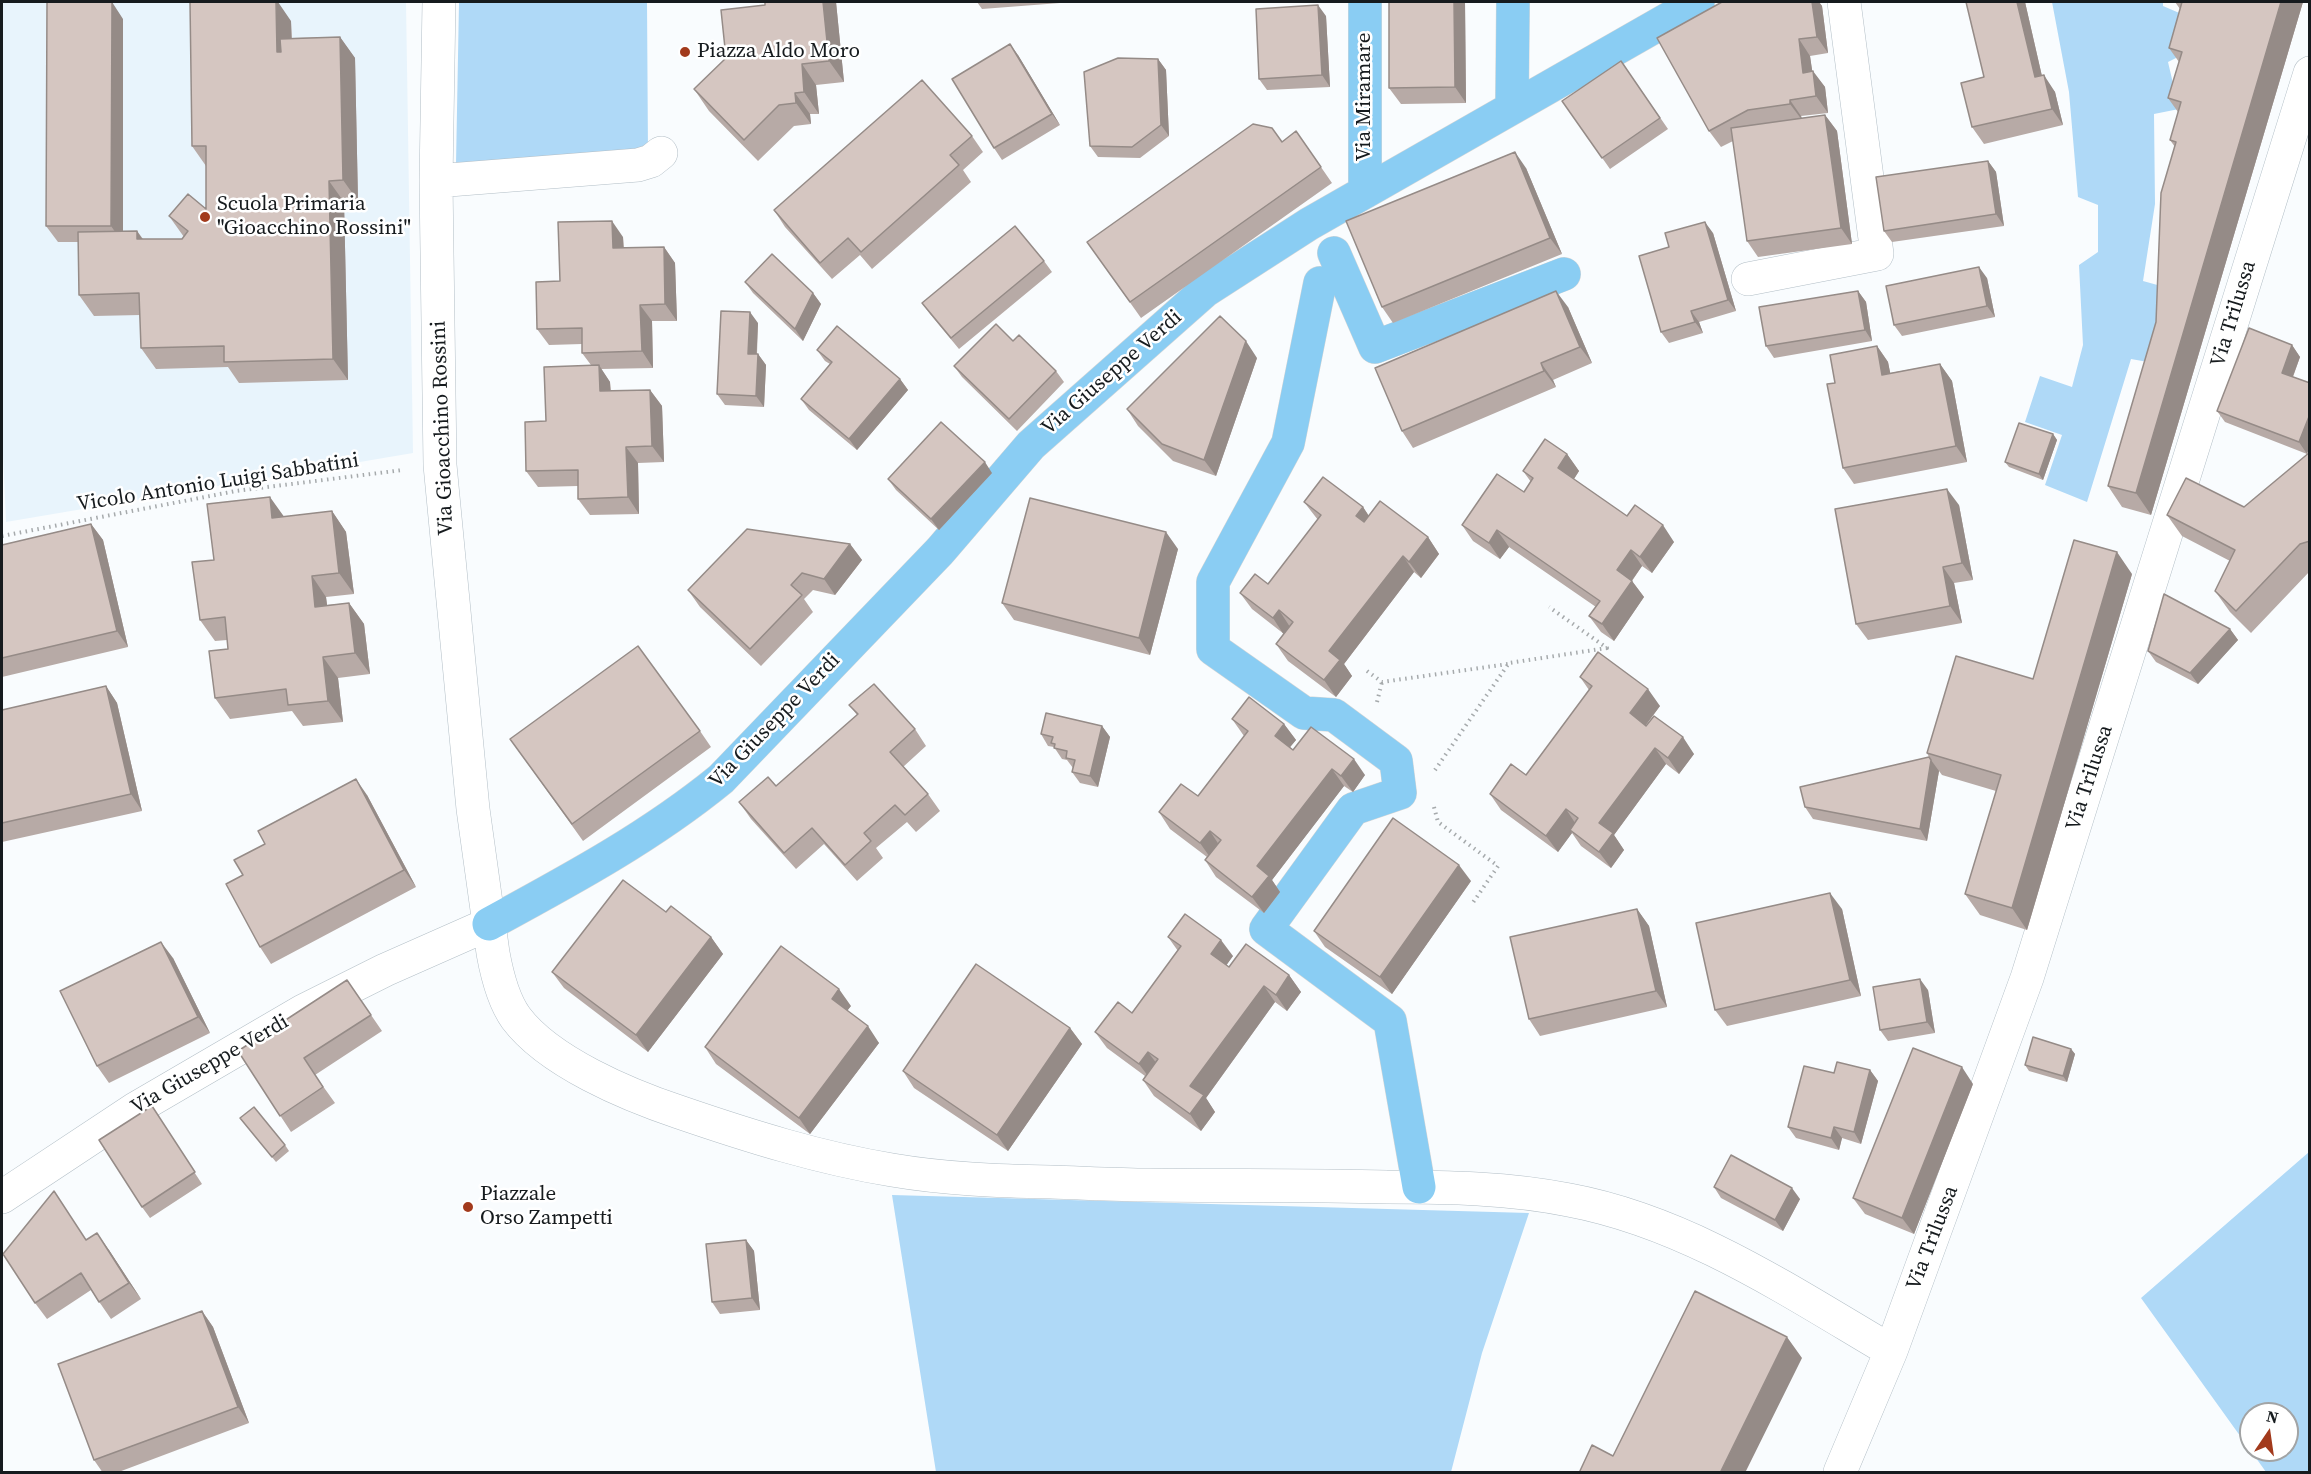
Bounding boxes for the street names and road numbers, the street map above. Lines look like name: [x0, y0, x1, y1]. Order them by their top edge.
street label: Via Miramare: [1352, 33, 1378, 161]
street label: Via Trilussa: [2206, 258, 2262, 370]
street label: Via Giuseppe Verdi: [1037, 305, 1187, 441]
street label: Via Gioacchino Rossini: [427, 320, 459, 536]
street label: Vicolo Antonio Luigi Sabbatini: [75, 448, 361, 518]
street label: Via Giuseppe Verdi: [704, 648, 846, 794]
street label: Via Trilussa: [2061, 722, 2119, 834]
street label: Via Giuseppe Verdi: [127, 1010, 293, 1120]
street label: Via Trilussa: [1902, 1182, 1964, 1294]

